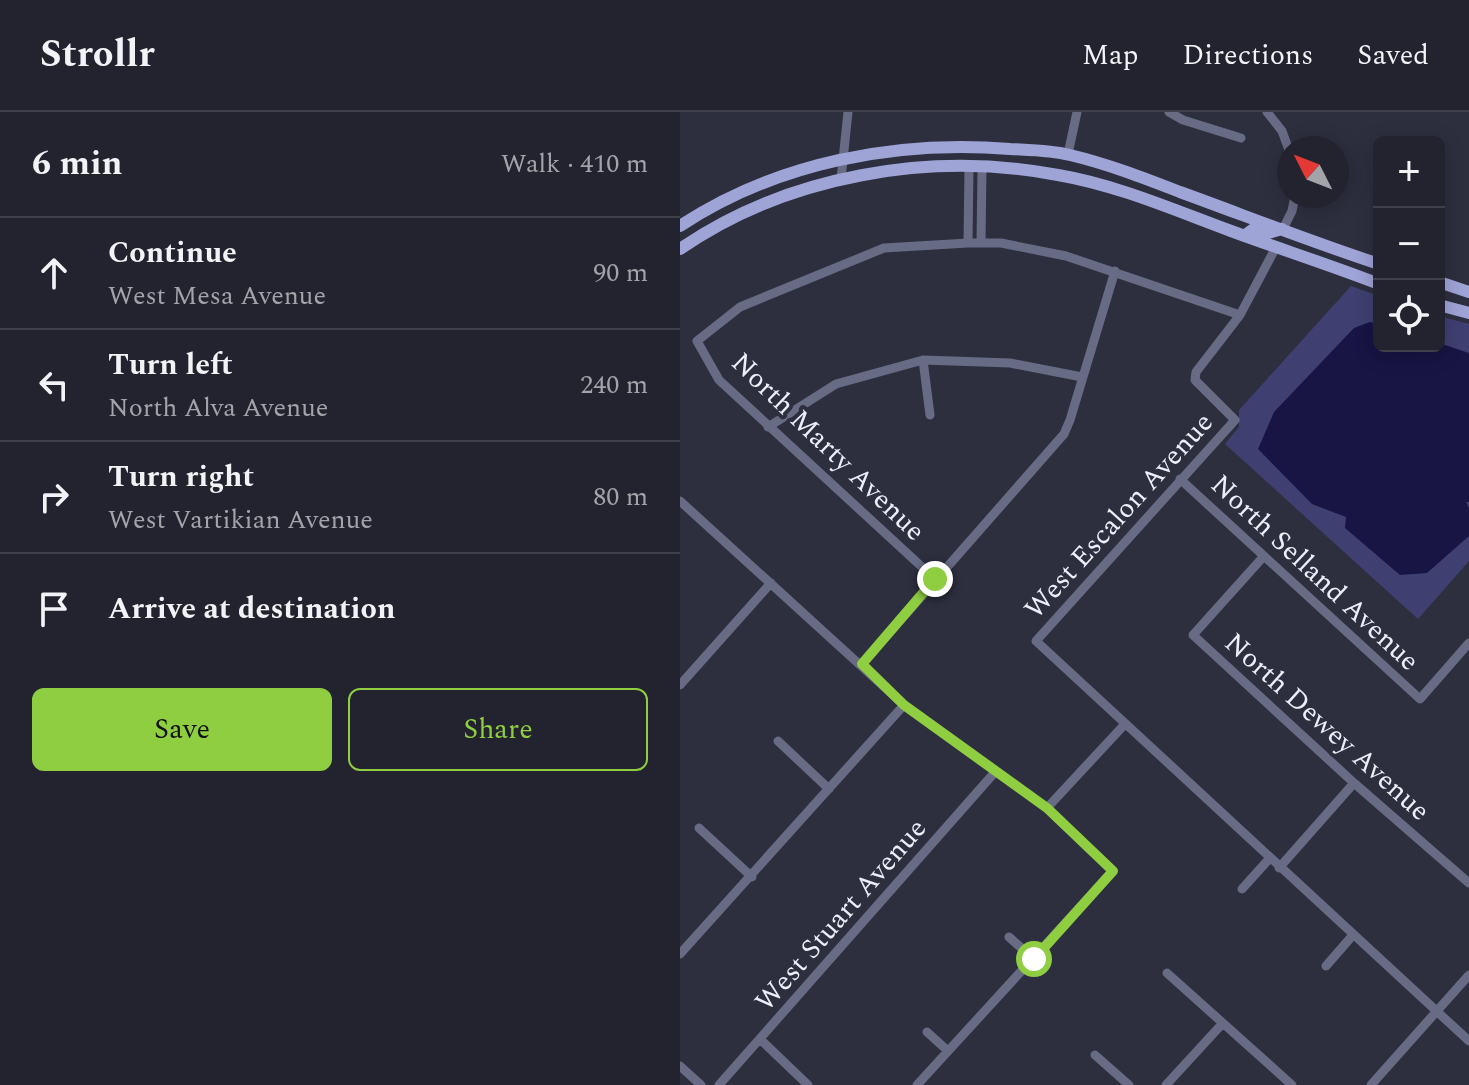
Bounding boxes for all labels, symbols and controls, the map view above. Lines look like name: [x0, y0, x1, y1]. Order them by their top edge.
text: Strollr: [40, 26, 155, 84]
text: Map: [1082, 34, 1139, 77]
text: Directions: [1183, 34, 1313, 77]
text: Saved: [1357, 34, 1429, 77]
north arrow: [1277, 136, 1349, 208]
map controls: [1373, 136, 1445, 352]
button: +: [1373, 136, 1445, 208]
text: 6 min: [32, 138, 122, 190]
text: Walk · 410 m: [501, 144, 648, 184]
button: −: [1373, 208, 1445, 280]
text: Continue: [108, 230, 237, 276]
icon: ahead: [32, 251, 76, 295]
text: 90 m: [593, 253, 648, 293]
text: West Mesa Avenue: [108, 276, 326, 316]
button: locate: [1373, 280, 1445, 352]
text: Turn left: [108, 342, 233, 388]
street label: North Marty Avenue: [721, 343, 935, 551]
icon: left: [32, 363, 76, 407]
text: 240 m: [580, 365, 648, 405]
text: North Alva Avenue: [108, 388, 328, 428]
street label: West Escalon Avenue: [1014, 403, 1224, 629]
text: Turn right: [108, 454, 254, 500]
street label: North Selland Avenue: [1201, 464, 1429, 682]
icon: right: [32, 475, 76, 519]
text: 80 m: [593, 477, 648, 517]
text: West Vartikian Avenue: [108, 500, 373, 540]
route end: [917, 561, 953, 597]
text: Arrive at destination: [108, 586, 395, 632]
icon: arrive: [32, 587, 76, 631]
street label: North Dewey Avenue: [1214, 623, 1440, 831]
button: Save: [32, 688, 332, 771]
button: Share: [348, 688, 648, 771]
street label: West Stuart Avenue: [745, 809, 937, 1021]
route start: [1016, 941, 1052, 977]

